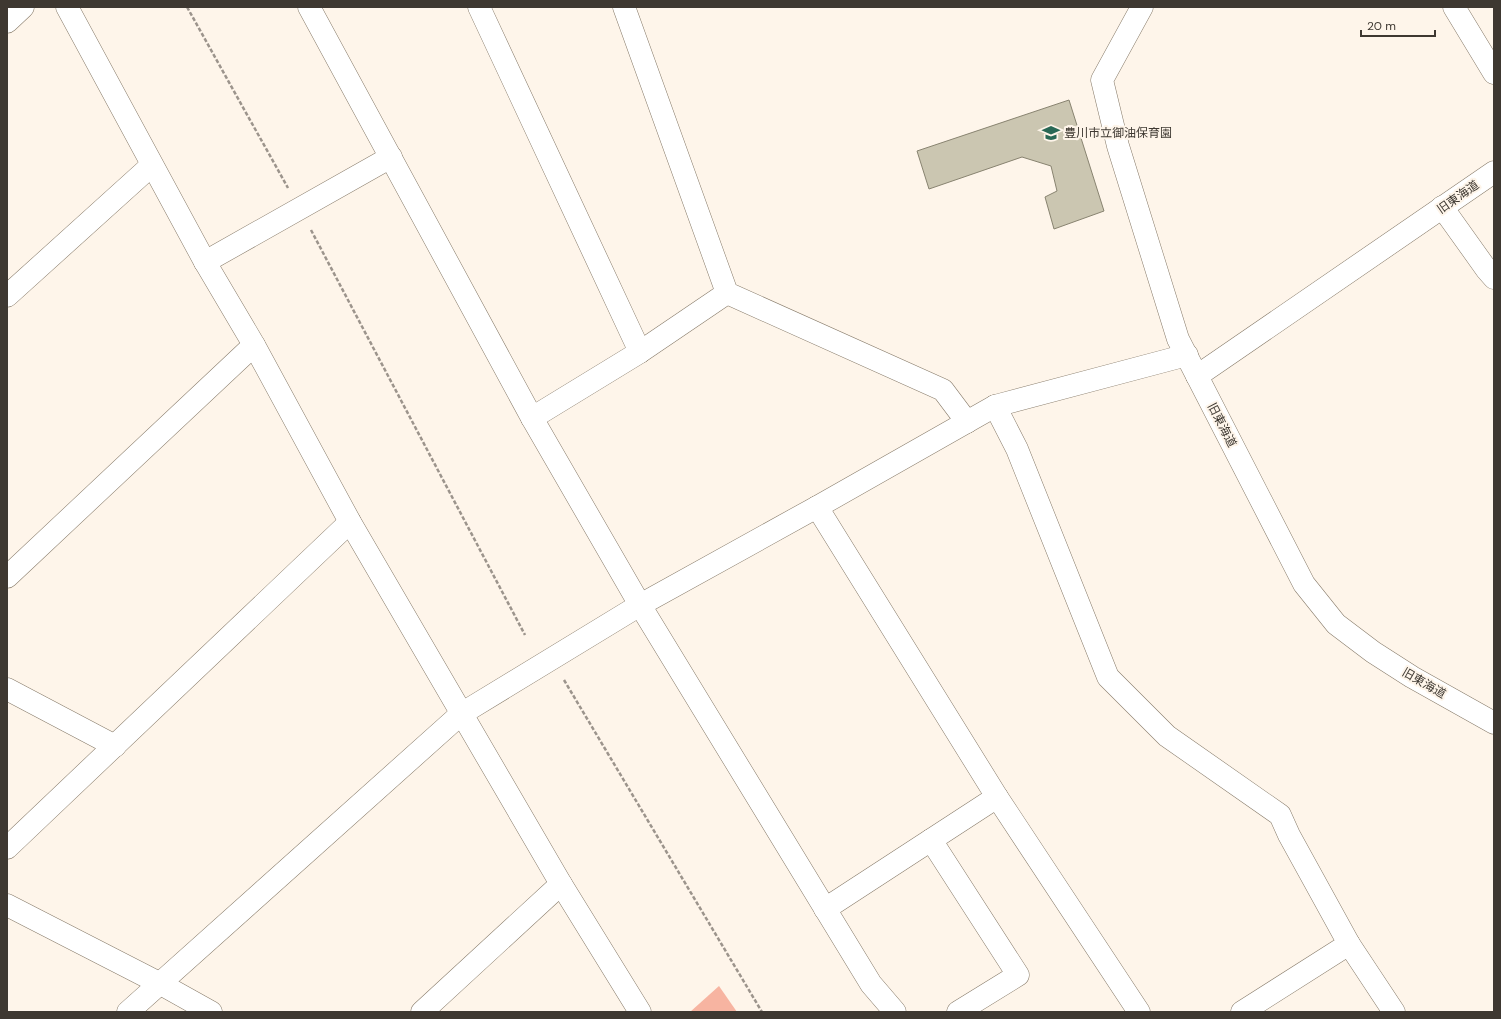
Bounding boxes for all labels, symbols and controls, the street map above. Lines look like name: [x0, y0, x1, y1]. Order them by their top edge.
scale bar: [1361, 12, 1435, 38]
text: 20 m: [1367, 18, 1396, 34]
school or university icon: 豊川市立御油保育園: [1041, 123, 1061, 143]
place label: 豊川市立御油保育園: [1064, 125, 1172, 141]
street label: 旧東海道: [1434, 177, 1482, 217]
street label: 旧東海道: [1204, 400, 1240, 450]
street label: 旧東海道: [1399, 664, 1449, 702]

